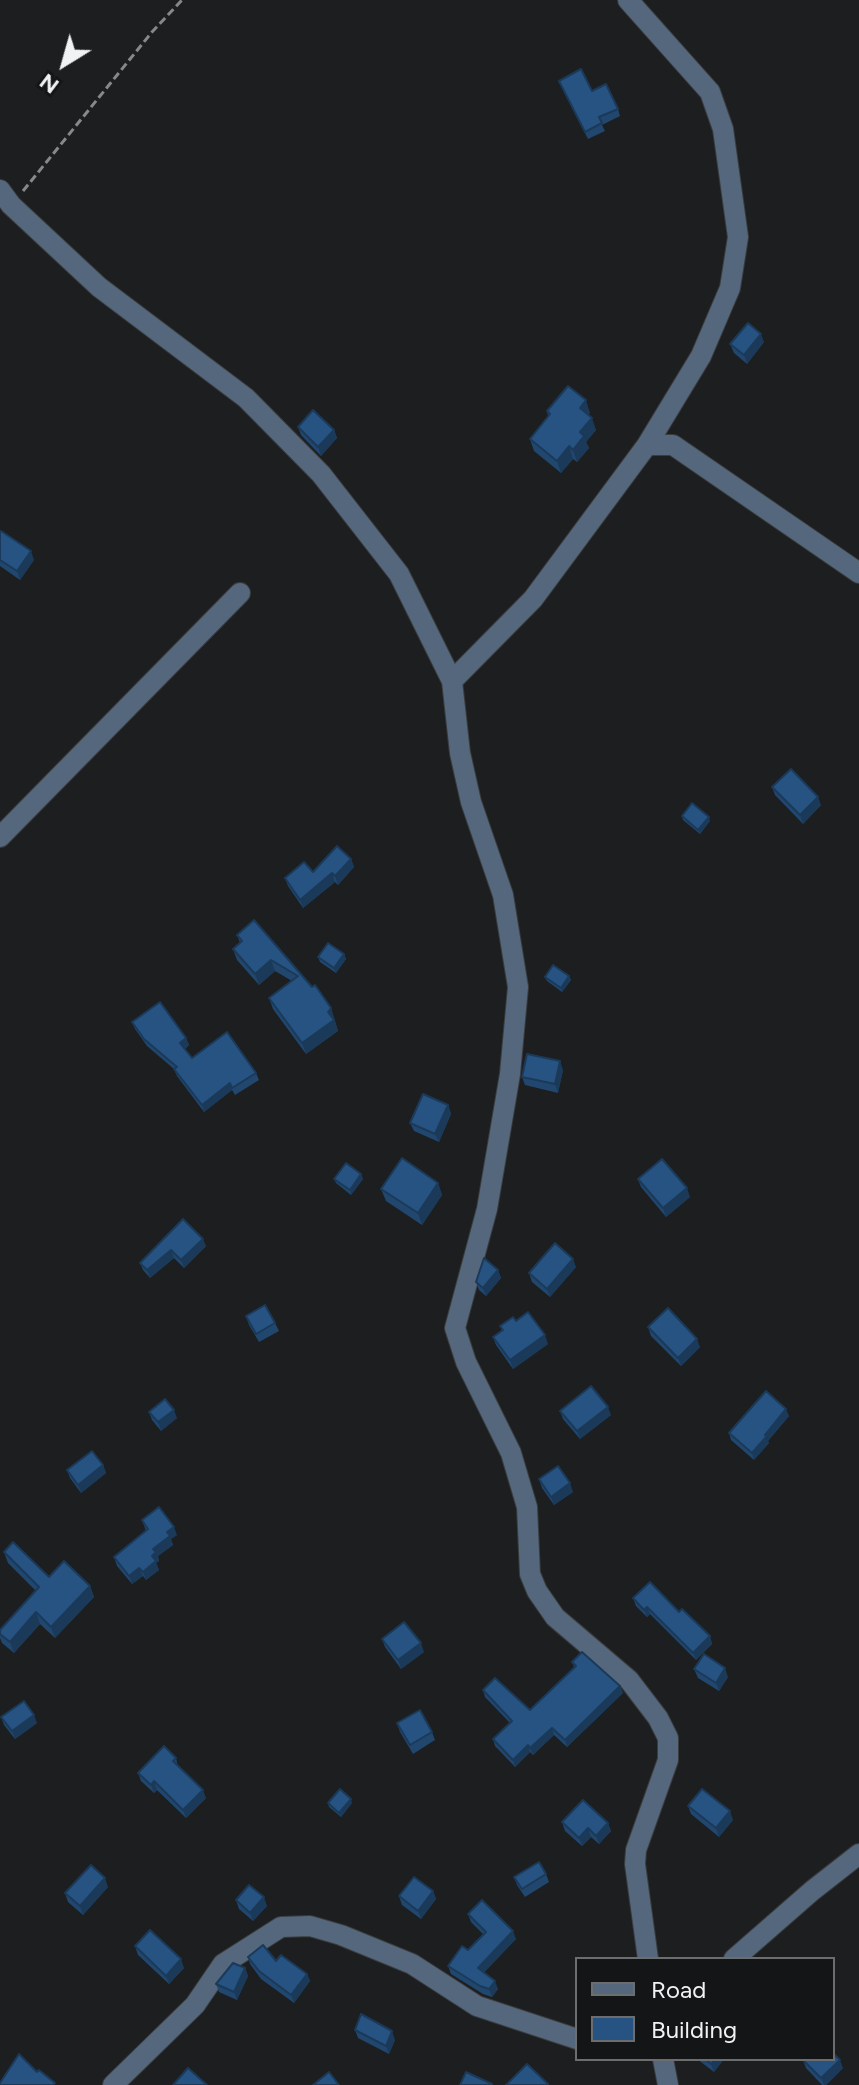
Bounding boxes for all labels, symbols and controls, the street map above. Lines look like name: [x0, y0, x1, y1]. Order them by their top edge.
north arrow: [24, 24, 104, 104]
text: N: [34, 68, 64, 99]
legend: [575, 1957, 835, 2061]
text: Road: [651, 1975, 706, 2004]
text: Building: [651, 2015, 737, 2044]

